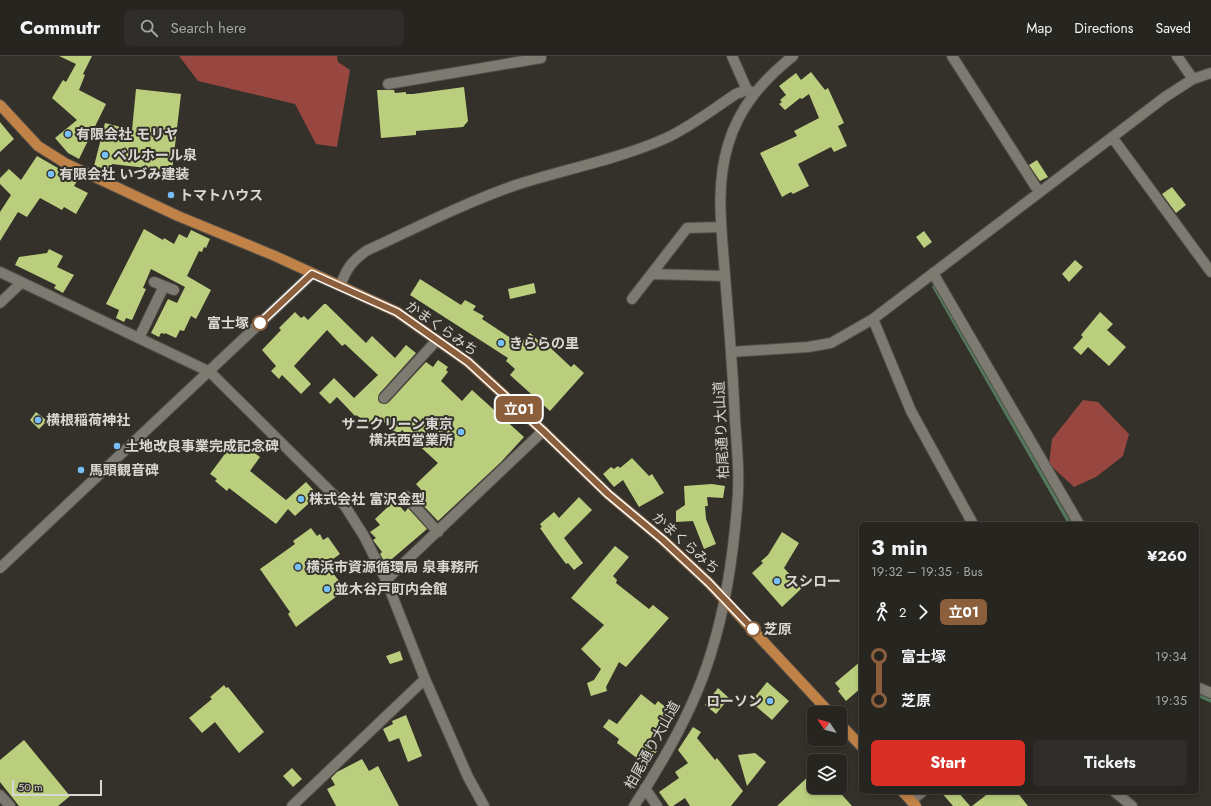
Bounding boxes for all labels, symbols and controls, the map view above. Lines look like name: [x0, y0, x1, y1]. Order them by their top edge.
search box: [124, 10, 404, 46]
text: Commutr: [20, 14, 100, 41]
icon: search: [138, 17, 160, 39]
text: Search here: [170, 17, 246, 39]
text: Map: [1026, 18, 1052, 38]
text: Directions: [1074, 18, 1134, 38]
text: Saved: [1156, 18, 1191, 38]
place label: 有限会社 モリヤ: [76, 124, 178, 144]
marker: 有限会社 モリヤ: [63, 129, 73, 139]
place label: ベルホール泉: [113, 145, 197, 165]
marker: ベルホール泉: [100, 150, 110, 160]
place label: 有限会社 いづみ建装: [59, 164, 189, 184]
marker: 有限会社 いづみ建装: [46, 169, 56, 179]
place label: トマトハウス: [179, 185, 263, 205]
marker: トマトハウス: [166, 190, 176, 200]
street label: かまくらみち: [402, 296, 482, 360]
place label: 富士塚: [207, 313, 249, 333]
marker: 富士塚: [252, 315, 268, 331]
place label: きららの里: [509, 333, 579, 353]
marker: きららの里: [496, 338, 506, 348]
street label: 柏尾通り大山道: [708, 381, 734, 479]
line badge: 立01: [496, 396, 542, 422]
text: 立01: [504, 399, 534, 419]
place label: 横根稲荷神社: [46, 410, 130, 430]
place label: サニクリーン東京 横浜西営業所: [342, 414, 453, 450]
marker: 横根稲荷神社: [33, 415, 43, 425]
marker: サニクリーン東京 横浜西営業所: [456, 427, 466, 437]
place label: 土地改良事業完成記念碑: [125, 436, 279, 456]
marker: 土地改良事業完成記念碑: [112, 441, 122, 451]
place label: 馬頭観音碑: [89, 460, 159, 480]
marker: 馬頭観音碑: [76, 465, 86, 475]
place label: 株式会社 富沢金型: [309, 489, 425, 509]
marker: 株式会社 富沢金型: [296, 494, 306, 504]
street label: かまくらみち: [648, 507, 724, 579]
text: 3 min: [871, 531, 928, 563]
text: ¥260: [1147, 545, 1187, 567]
place label: 横浜市資源循環局 泉事務所: [306, 557, 478, 577]
marker: 横浜市資源循環局 泉事務所: [293, 562, 303, 572]
text: 19:32 – 19:35 · Bus: [871, 562, 983, 581]
place label: スシロー: [785, 571, 841, 591]
marker: スシロー: [772, 576, 782, 586]
place label: 並木谷戸町内会館: [335, 579, 447, 599]
marker: 並木谷戸町内会館: [322, 584, 332, 594]
icon: walk: [871, 601, 893, 623]
icon: forward: [912, 601, 934, 623]
text: 立01: [948, 602, 979, 622]
text: 2: [899, 603, 906, 622]
place label: 芝原: [764, 619, 792, 639]
marker: 芝原: [745, 621, 761, 637]
text: 富士塚: [901, 646, 946, 668]
text: 19:34: [1155, 647, 1187, 666]
text: 芝原: [901, 690, 931, 712]
place label: ローソン: [706, 691, 762, 711]
text: 19:35: [1155, 691, 1187, 710]
marker: ローソン: [765, 696, 775, 706]
street label: 柏尾通り大山道: [619, 697, 685, 793]
north arrow: [807, 706, 847, 746]
map controls: [807, 706, 847, 794]
button: Start: [871, 740, 1025, 786]
button: Tickets: [1033, 740, 1187, 786]
button: layers: [807, 754, 847, 794]
scale bar: [12, 778, 102, 797]
text: 50 m: [18, 779, 43, 795]

